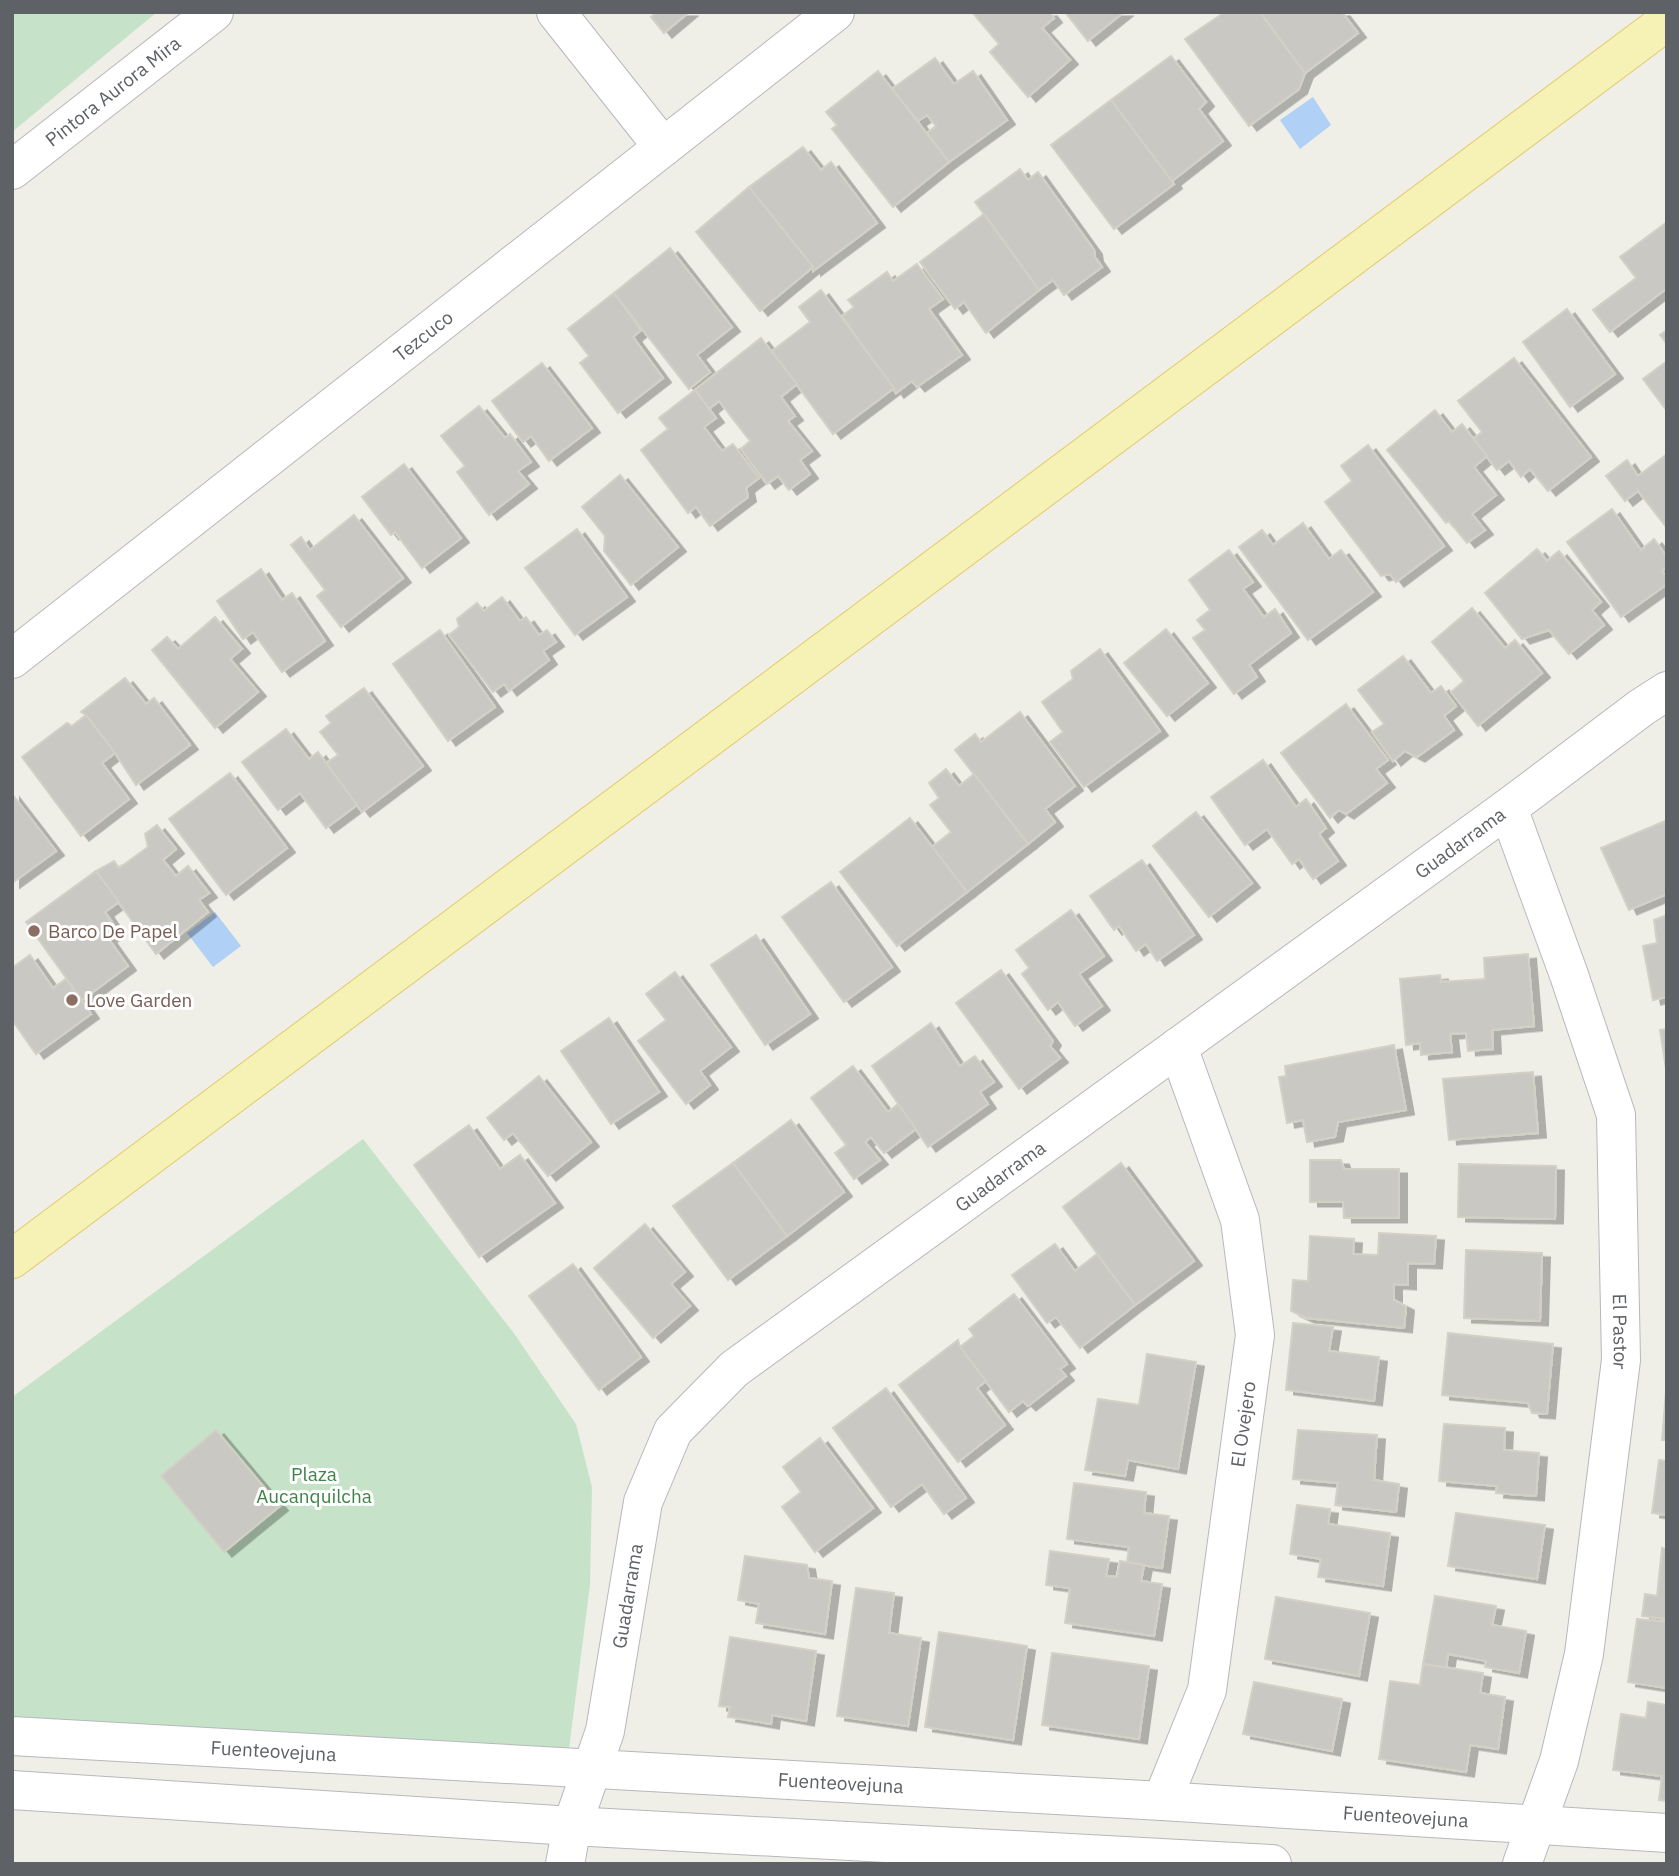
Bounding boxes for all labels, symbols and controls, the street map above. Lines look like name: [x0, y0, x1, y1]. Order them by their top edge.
street label: Pintora Aurora Mira: [40, 31, 185, 151]
street label: Tezcuco: [389, 305, 458, 367]
street label: Guadarrama: [1410, 802, 1510, 884]
place label: Barco De Papel: [48, 919, 178, 943]
marker: Barco De Papel: [26, 923, 42, 939]
place label: Love Garden: [86, 988, 192, 1012]
marker: Love Garden: [64, 992, 80, 1008]
street label: Guadarrama: [950, 1135, 1050, 1217]
street label: El Pastor: [1608, 1293, 1633, 1371]
street label: El Ovejero: [1225, 1380, 1261, 1469]
park label: Plaza Aucanquilcha: [256, 1462, 372, 1508]
street label: Guadarrama: [607, 1542, 648, 1650]
street label: Fuenteovejuna: [210, 1735, 337, 1766]
street label: Fuenteovejuna: [777, 1767, 904, 1798]
street label: Fuenteovejuna: [1342, 1800, 1469, 1832]

